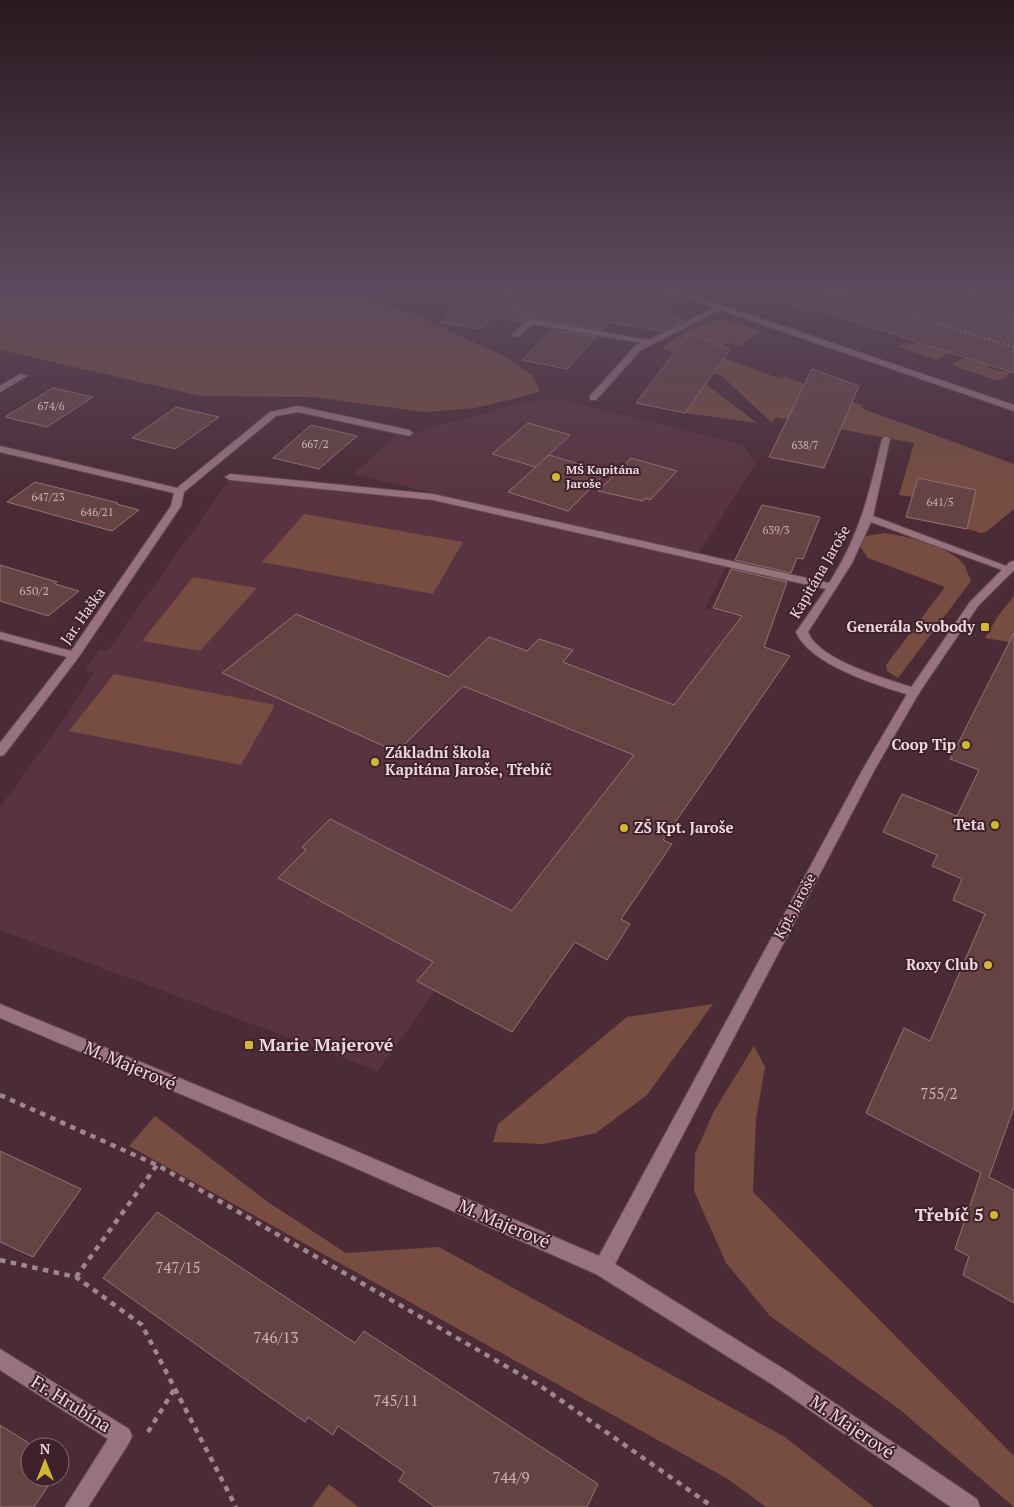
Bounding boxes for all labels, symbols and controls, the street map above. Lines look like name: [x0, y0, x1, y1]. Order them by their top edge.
house number: 674/6: [37, 399, 65, 413]
house number: 667/2: [301, 437, 329, 451]
house number: 638/7: [791, 438, 819, 452]
place label: MŠ Kapitána Jaroše: [566, 462, 640, 491]
marker: MŠ Kapitána Jaroše: [550, 471, 562, 483]
house number: 647/23: [31, 490, 65, 504]
house number: 641/5: [926, 495, 954, 509]
house number: 646/21: [80, 505, 114, 519]
street label: Kapitána Jaroše: [784, 521, 854, 622]
house number: 639/3: [762, 523, 790, 537]
house number: 650/2: [19, 583, 49, 598]
street label: Jar. Haška: [55, 583, 109, 648]
place label: Generála Svobody: [847, 616, 976, 636]
marker: Generála Svobody: [979, 621, 991, 633]
place label: Coop Tip: [891, 734, 956, 754]
marker: Coop Tip: [960, 739, 972, 751]
place label: Základní škola Kapitána Jaroše, Třebíč: [385, 742, 552, 779]
marker: Základní škola Kapitána Jaroše, Třebíč: [369, 756, 381, 768]
place label: Teta: [953, 814, 986, 834]
place label: ZŠ Kpt. Jaroše: [634, 817, 734, 837]
marker: Teta: [989, 819, 1001, 831]
marker: ZŠ Kpt. Jaroše: [618, 822, 630, 834]
street label: Kpt. Jaroše: [768, 869, 820, 942]
place label: Roxy Club: [906, 954, 978, 974]
marker: Roxy Club: [982, 959, 994, 971]
place label: Marie Majerové: [259, 1032, 394, 1056]
street label: M. Majerové: [81, 1035, 180, 1095]
marker: Marie Majerové: [243, 1039, 255, 1051]
house number: 755/2: [920, 1083, 958, 1103]
street label: M. Majerové: [455, 1193, 554, 1253]
place label: Třebíč 5: [915, 1202, 984, 1226]
marker: Třebíč 5: [988, 1209, 1000, 1221]
house number: 747/15: [155, 1257, 201, 1277]
house number: 746/13: [253, 1327, 299, 1347]
street label: Fr. Hrubína: [27, 1369, 116, 1437]
street label: M. Majerové: [805, 1389, 900, 1463]
house number: 745/11: [373, 1390, 419, 1410]
north arrow: [20, 1437, 70, 1487]
text: N: [40, 1439, 51, 1458]
house number: 744/9: [492, 1467, 530, 1487]

